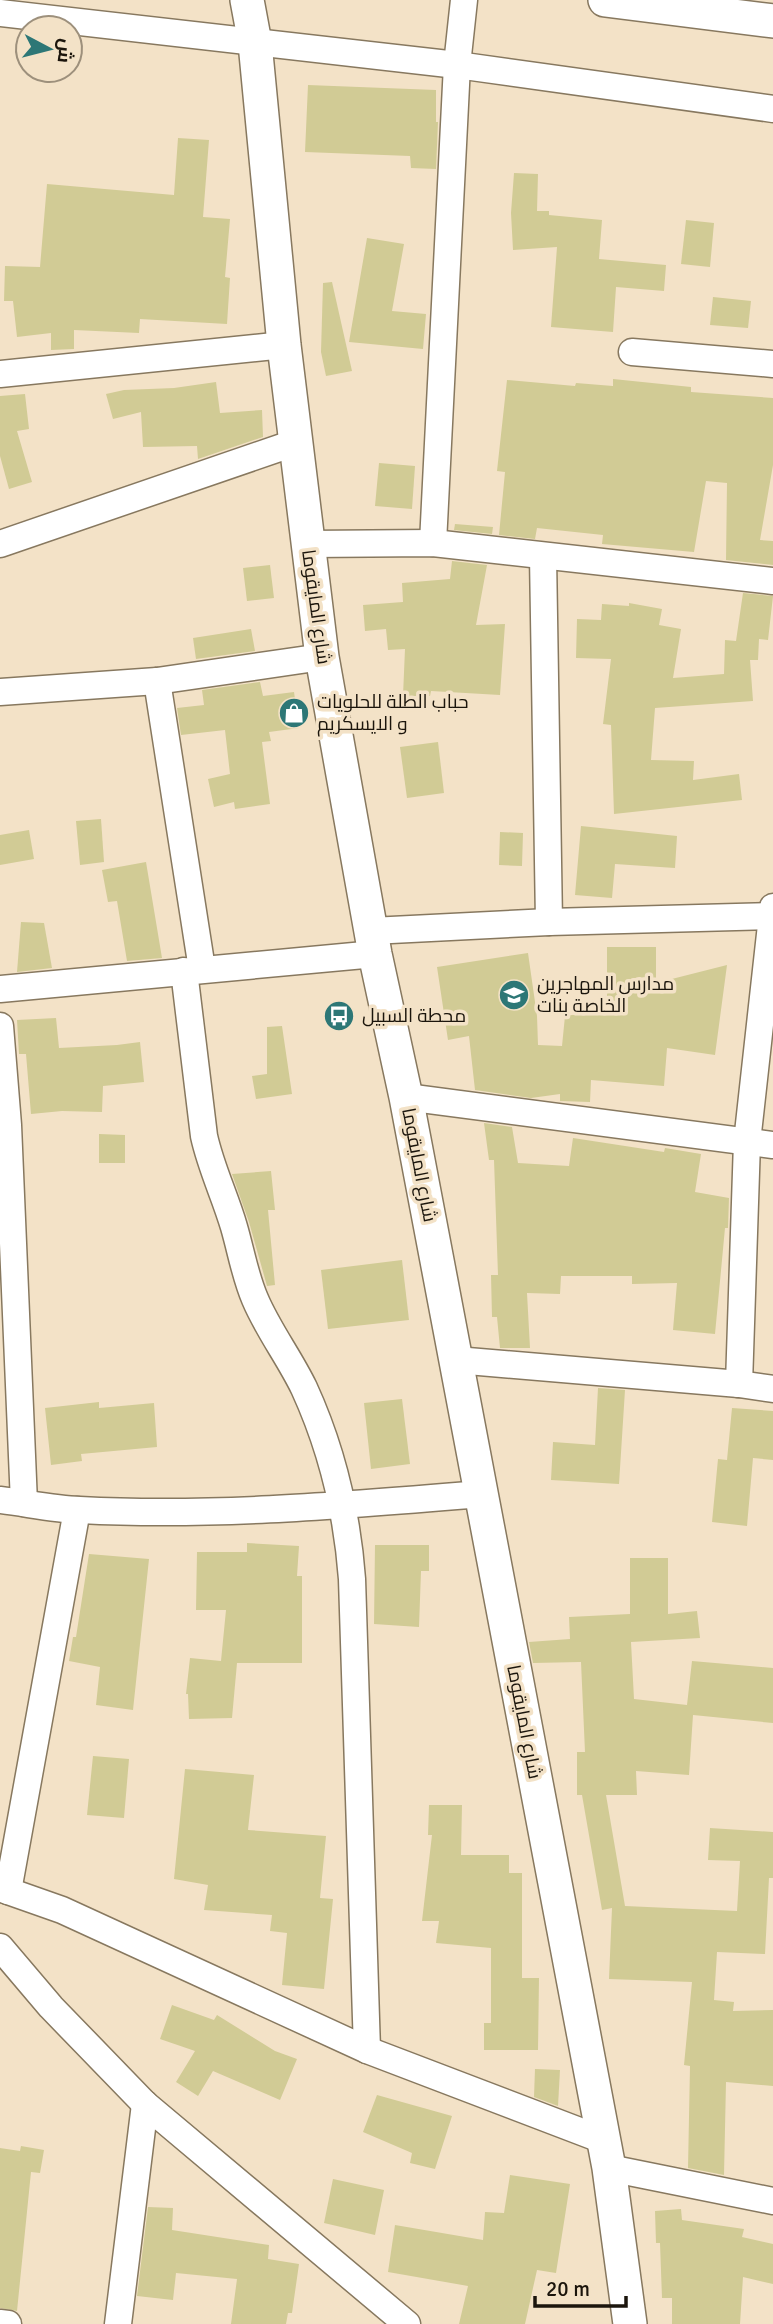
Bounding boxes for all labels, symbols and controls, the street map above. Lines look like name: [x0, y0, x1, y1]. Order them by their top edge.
north arrow: [14, 14, 84, 84]
text: ش: [51, 37, 78, 65]
street label: شارع المايقوما: [295, 548, 336, 666]
place label: حباب الطلة للحلويات و الايسكريم: [317, 690, 469, 737]
shop icon: حباب الطلة للحلويات و الايسكريم: [277, 696, 311, 730]
place label: مدارس المهاجرين الخاصة بنات: [537, 972, 674, 1018]
school or university icon: مدارس المهاجرين الخاصة بنات: [497, 978, 531, 1012]
bus stop icon: محطة السبيل: [322, 999, 356, 1033]
place label: محطة السبيل: [362, 1004, 466, 1028]
street label: شارع المايقوما: [395, 1106, 442, 1224]
street label: شارع المايقوما: [500, 1663, 547, 1781]
scale bar: [535, 2264, 626, 2308]
text: 20 m: [546, 2276, 590, 2302]

